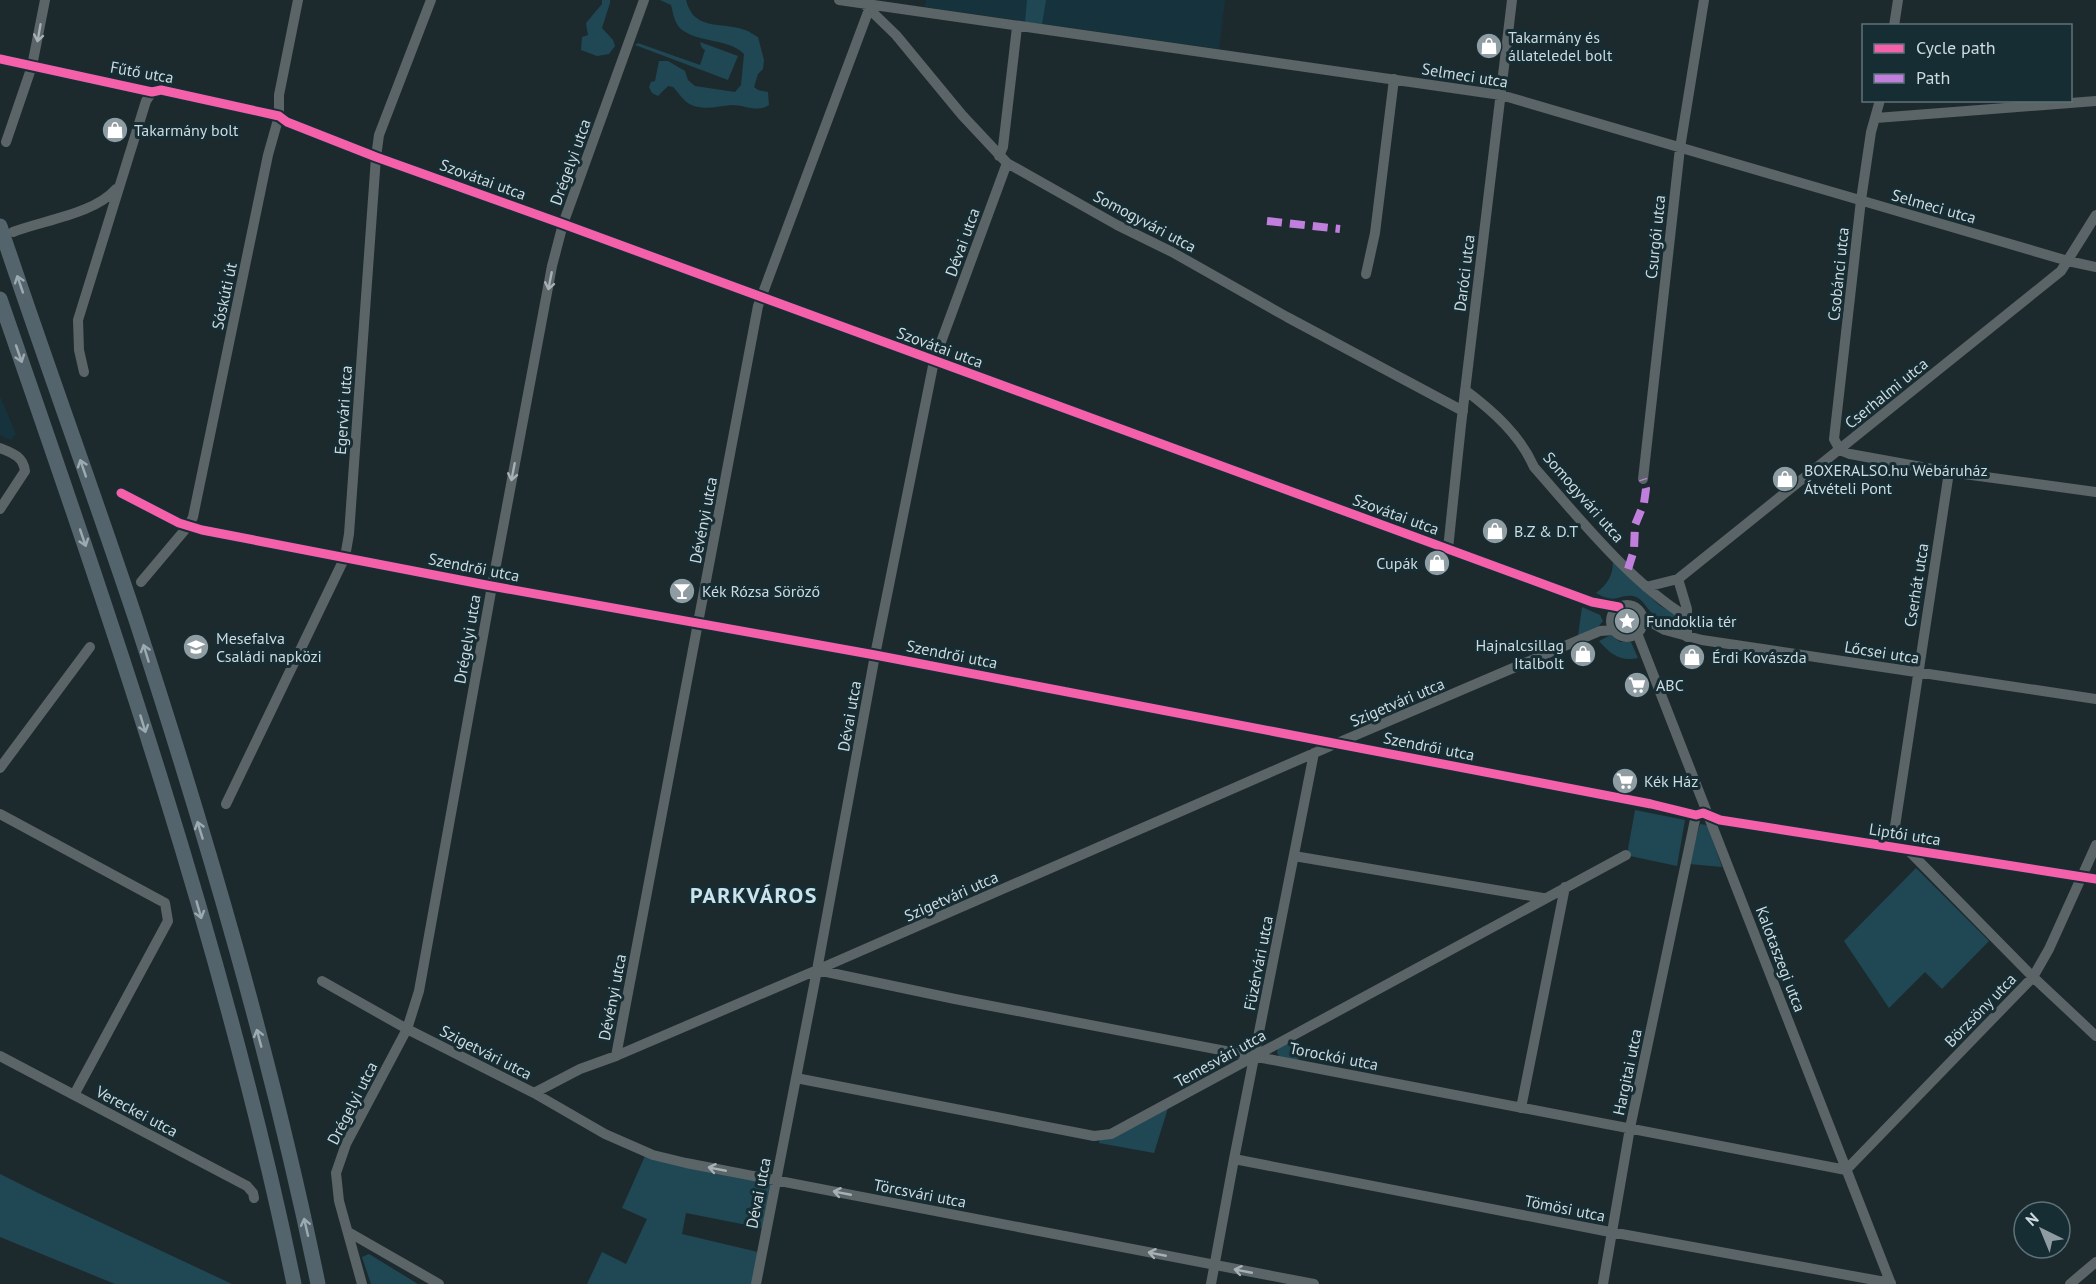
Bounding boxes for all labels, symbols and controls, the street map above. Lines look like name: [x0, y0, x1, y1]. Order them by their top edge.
one-way arrow: [33, 23, 44, 43]
legend: [1862, 24, 2072, 102]
place label: Takarmány és állateledel bolt: [1508, 27, 1613, 65]
shop icon: Takarmány és állateledel bolt: [1474, 31, 1504, 61]
text: Cycle path: [1916, 36, 1996, 59]
street label: Fűtő utca: [109, 57, 175, 87]
street label: Selmeci utca: [1420, 58, 1510, 92]
text: Path: [1916, 66, 1950, 89]
shop icon: Takarmány bolt: [100, 115, 130, 145]
street label: Drégelyi utca: [545, 116, 595, 208]
place label: Takarmány bolt: [134, 120, 239, 140]
street label: Szovátai utca: [437, 154, 529, 204]
street label: Selmeci utca: [1889, 184, 1979, 228]
street label: Somogyvári utca: [1090, 186, 1200, 256]
street label: Csurgói utca: [1641, 194, 1669, 280]
street label: Dévai utca: [940, 205, 984, 279]
street label: Csobánci utca: [1823, 226, 1853, 322]
street label: Daróci utca: [1449, 233, 1479, 313]
street label: Sóskúti út: [207, 260, 241, 331]
one-way arrow: [544, 270, 555, 290]
one-way arrow: [13, 275, 24, 294]
street label: Szovátai utca: [894, 322, 986, 372]
one-way arrow: [15, 344, 26, 363]
street label: Cserhalmi utca: [1840, 353, 1932, 433]
street label: Egervári utca: [330, 365, 356, 455]
street label: Somogyvári utca: [1539, 448, 1629, 546]
one-way arrow: [77, 459, 88, 478]
place label: BOXERALSO.hu Webáruház Átvételi Pont: [1804, 460, 1988, 498]
one-way arrow: [507, 462, 518, 481]
shop icon: BOXERALSO.hu Webáruház Átvételi Pont: [1770, 464, 1800, 494]
street label: Dévényi utca: [685, 475, 721, 565]
street label: Szovátai utca: [1350, 489, 1442, 539]
shop icon: B.Z & D.T: [1480, 516, 1510, 546]
place label: B.Z & D.T: [1514, 521, 1578, 541]
one-way arrow: [78, 528, 89, 547]
street label: Cserhát utca: [1900, 542, 1932, 628]
street label: Szendrői utca: [427, 548, 521, 586]
shop icon: Cupák: [1422, 548, 1452, 578]
place label: Cupák: [1376, 553, 1418, 573]
bar icon: Kék Rózsa Söröző: [667, 576, 697, 606]
place label: Kék Rózsa Söröző: [702, 581, 820, 601]
street label: Drégelyi utca: [449, 593, 485, 685]
place icon: Fundoklia tér: [1612, 606, 1642, 636]
place label: Fundoklia tér: [1646, 611, 1737, 631]
place label: Mesefalva Családi napközi: [216, 628, 322, 666]
school or university icon: Mesefalva Családi napközi: [181, 632, 211, 662]
street label: Szendrői utca: [905, 635, 999, 673]
place label: Hajnalcsillag Italbolt: [1476, 635, 1565, 673]
street label: Lőcsei utca: [1843, 636, 1921, 668]
shop icon: Hajnalcsillag Italbolt: [1568, 639, 1598, 669]
shop icon: Érdi Kovászda: [1677, 642, 1707, 672]
one-way arrow: [140, 644, 151, 663]
place label: Érdi Kovászda: [1712, 647, 1807, 667]
supermarket icon: ABC: [1622, 670, 1652, 700]
street label: Szigetvári utca: [1347, 673, 1447, 731]
place label: ABC: [1656, 675, 1684, 695]
street label: Dévai utca: [833, 679, 865, 753]
one-way arrow: [138, 714, 149, 733]
street label: Szendrői utca: [1382, 727, 1476, 765]
supermarket icon: Kék Ház: [1610, 766, 1640, 796]
place label: Kék Ház: [1644, 771, 1698, 791]
street label: Liptói utca: [1868, 818, 1942, 850]
one-way arrow: [194, 821, 205, 840]
street label: Szigetvári utca: [901, 866, 1001, 926]
district label: PARKVÁROS: [690, 881, 818, 909]
one-way arrow: [194, 901, 205, 920]
street label: Kalotaszegi utca: [1752, 903, 1810, 1015]
street label: Füzérvári utca: [1239, 914, 1277, 1012]
street label: Dévényi utca: [594, 952, 630, 1042]
street label: Börzsöny utca: [1940, 969, 2020, 1051]
street label: Szigetvári utca: [437, 1020, 535, 1084]
street label: Temesvári utca: [1171, 1025, 1269, 1091]
street label: Hargitai utca: [1608, 1027, 1646, 1117]
one-way arrow: [253, 1028, 265, 1047]
street label: Torockói utca: [1288, 1038, 1380, 1074]
street label: Drégelyi utca: [323, 1058, 381, 1148]
street label: Vereckei utca: [92, 1081, 181, 1141]
street label: Dévai utca: [741, 1156, 775, 1230]
one-way arrow: [708, 1163, 728, 1174]
street label: Törcsvári utca: [872, 1174, 968, 1212]
one-way arrow: [833, 1187, 852, 1198]
street label: Tömösi utca: [1523, 1190, 1607, 1226]
north arrow: [2012, 1200, 2072, 1260]
text: N: [2021, 1208, 2042, 1230]
one-way arrow: [300, 1218, 311, 1237]
one-way arrow: [1148, 1248, 1167, 1259]
one-way arrow: [1234, 1265, 1254, 1276]

